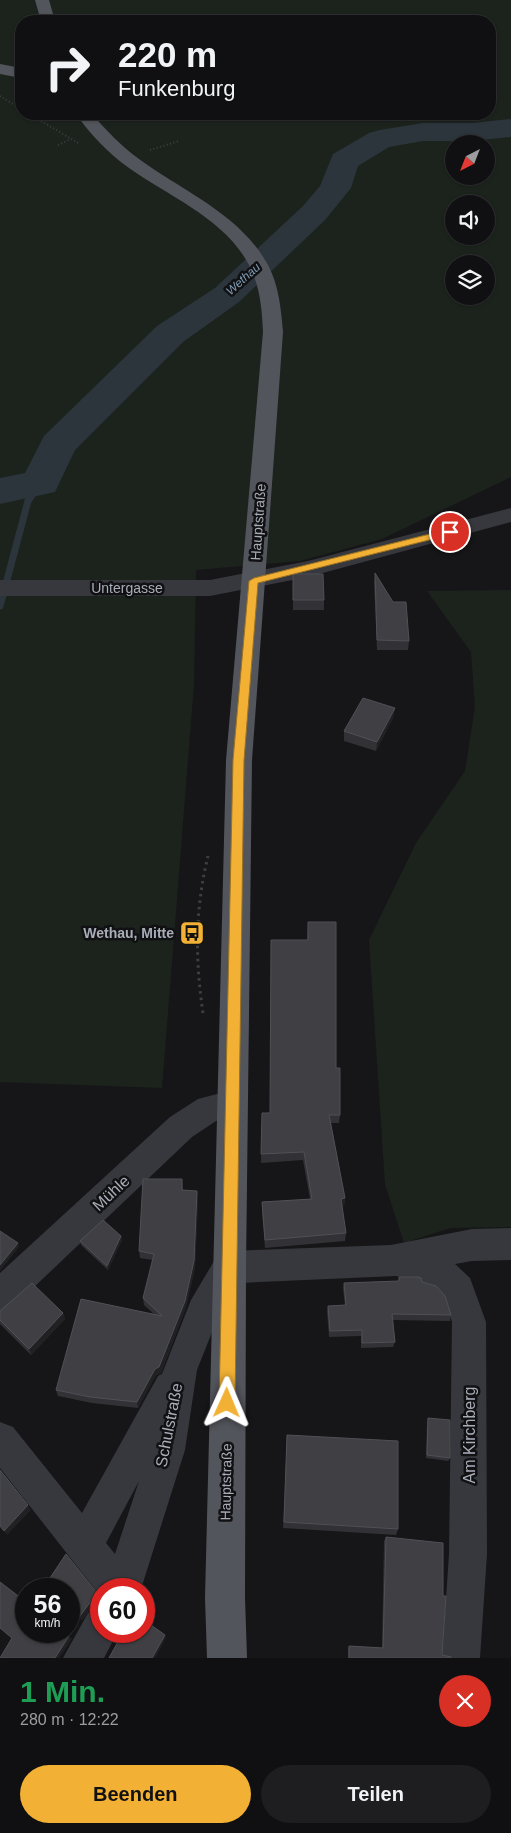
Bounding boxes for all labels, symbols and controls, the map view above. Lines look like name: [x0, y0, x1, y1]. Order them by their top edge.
icon: right: [35, 35, 100, 100]
text: 220 m: [118, 35, 217, 74]
text: Funkenburg: [118, 76, 235, 101]
north arrow: [445, 135, 495, 185]
map controls: [445, 135, 495, 305]
button: sound: [445, 195, 495, 245]
button: layers: [445, 255, 495, 305]
water label: Wethau: [223, 260, 263, 298]
street label: Hauptstraße: [247, 483, 269, 561]
pin: [429, 511, 471, 553]
icon: arrive: [436, 518, 464, 546]
street label: Untergasse: [91, 580, 163, 596]
bus stop icon: Wethau, Mitte: [179, 920, 205, 946]
place label: Wethau, Mitte: [83, 925, 174, 941]
street label: Mühle: [89, 1172, 133, 1214]
position arrow: [200, 1376, 252, 1428]
street label: Schulstraße: [153, 1381, 186, 1469]
street label: Am Kirchberg: [461, 1387, 478, 1483]
street label: Hauptstraße: [217, 1443, 235, 1521]
speed limit sign: 60: [90, 1578, 155, 1643]
text: 56: [34, 1590, 61, 1618]
text: km/h: [34, 1616, 61, 1630]
text: 1 Min.: [20, 1675, 105, 1708]
button: close: [439, 1675, 491, 1727]
text: 280 m · 12:22: [20, 1711, 119, 1728]
button: Beenden: [20, 1765, 251, 1823]
button: Teilen: [261, 1765, 491, 1823]

